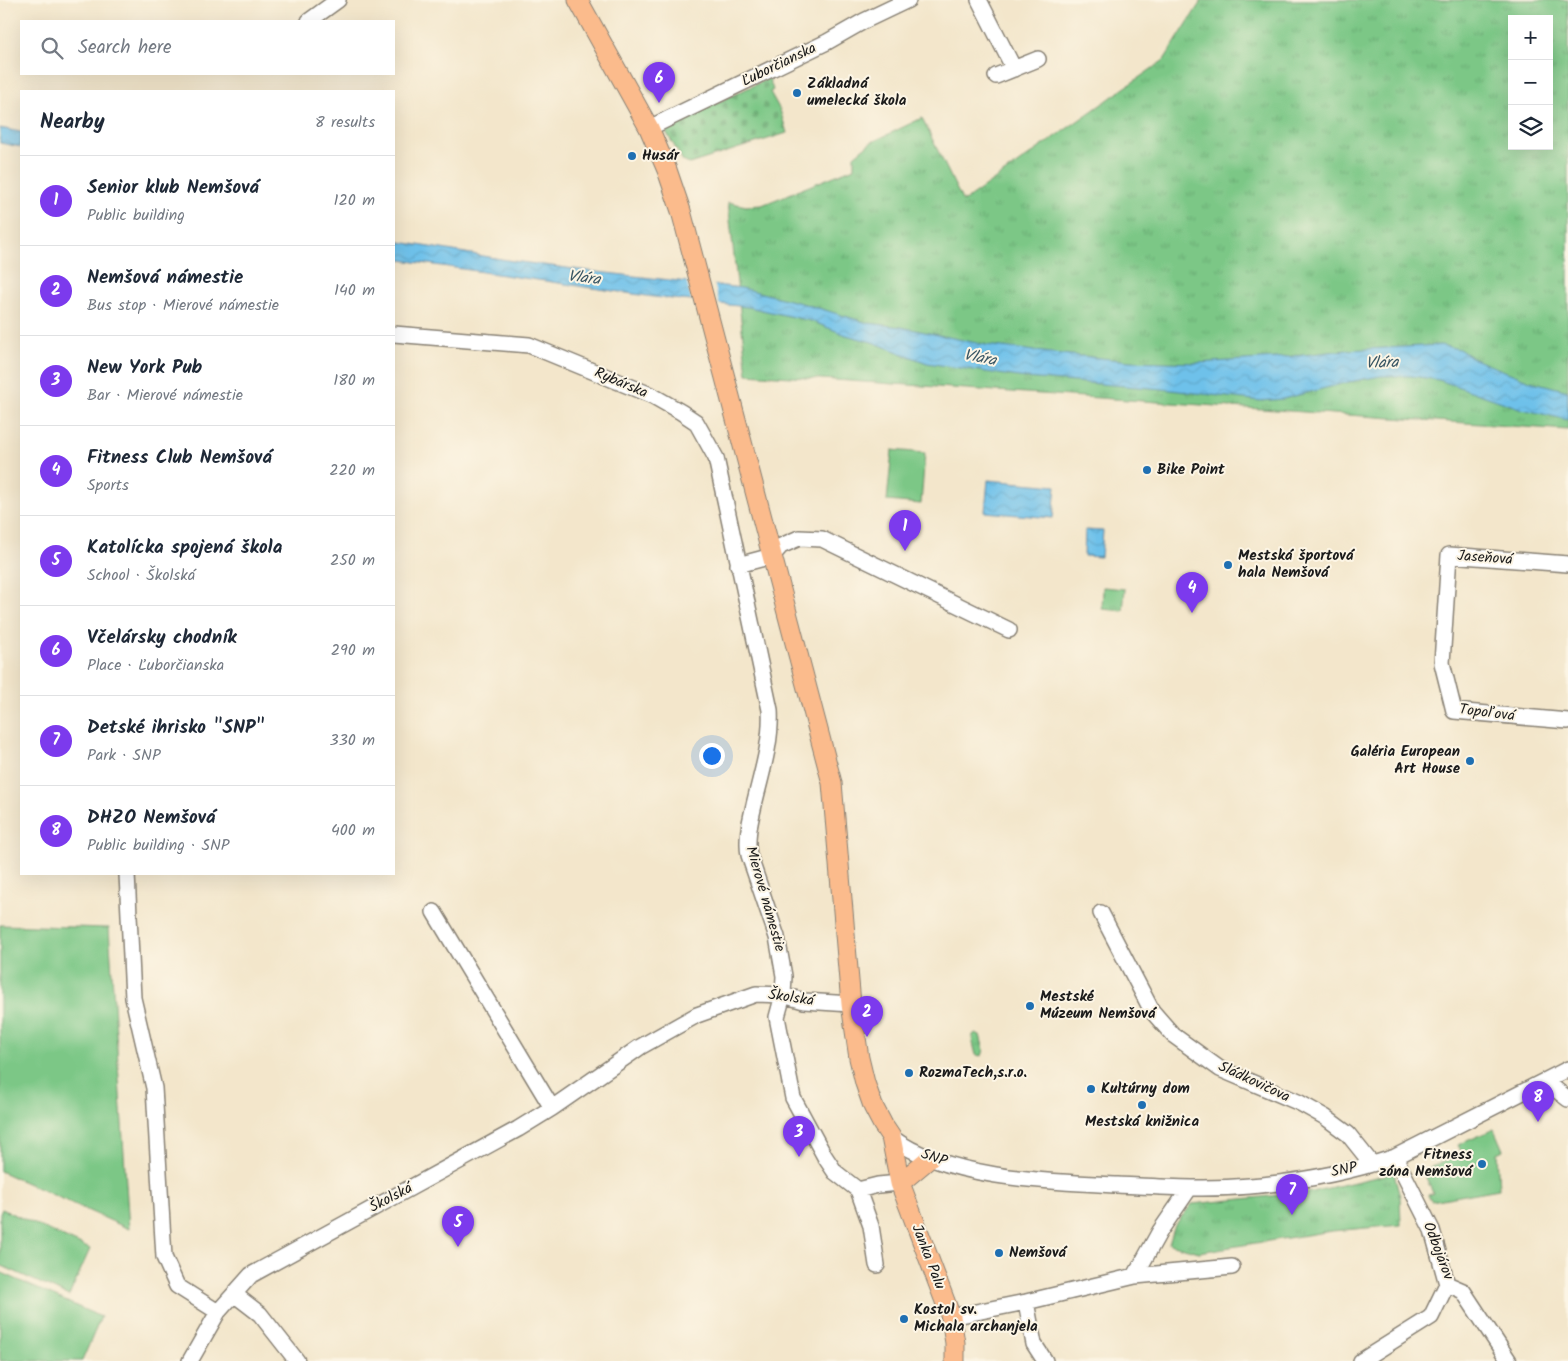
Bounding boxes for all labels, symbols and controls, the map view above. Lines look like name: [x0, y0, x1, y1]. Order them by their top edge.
map controls: [1508, 15, 1553, 150]
button: +: [1508, 15, 1553, 60]
search box: [20, 20, 395, 75]
text: Search here: [78, 33, 172, 63]
icon: search: [38, 34, 66, 62]
street label: Ľuborčianska: [737, 37, 821, 93]
button: −: [1508, 60, 1553, 105]
pin: 6: [643, 62, 675, 103]
place label: Základná umelecká škola: [807, 72, 907, 113]
marker: Základná umelecká škola: [791, 87, 803, 99]
button: layers: [1508, 105, 1553, 150]
text: Nearby: [40, 106, 105, 139]
text: 8 results: [315, 110, 375, 135]
place label: Husár: [642, 144, 680, 168]
marker: Husár: [626, 150, 638, 162]
text: Senior klub Nemšová: [87, 173, 259, 203]
text: 1: [54, 188, 58, 213]
text: 120 m: [334, 188, 375, 213]
text: Public building: [87, 203, 185, 228]
text: Nemšová námestie: [87, 263, 243, 293]
water label: Vlára: [566, 264, 603, 293]
text: 2: [51, 278, 61, 303]
text: 140 m: [334, 278, 375, 303]
text: Bus stop · Mierové námestie: [87, 293, 279, 318]
water label: Vlára: [962, 343, 1000, 374]
water label: Vlára: [1365, 350, 1400, 376]
text: New York Pub: [87, 353, 202, 383]
street label: Rybárska: [590, 361, 652, 405]
text: 3: [52, 368, 60, 393]
text: 180 m: [333, 368, 375, 393]
text: Bar · Mierové námestie: [87, 383, 243, 408]
text: Fitness Club Nemšová: [87, 443, 272, 473]
text: 4: [52, 458, 60, 483]
text: 220 m: [329, 458, 375, 483]
place label: Bike Point: [1157, 458, 1225, 482]
marker: Bike Point: [1141, 464, 1153, 476]
text: Sports: [87, 473, 129, 498]
pin: 1: [889, 510, 921, 551]
text: Katolícka spojená škola: [87, 533, 282, 563]
place label: Mestská športová hala Nemšová: [1238, 544, 1356, 585]
street label: Jaseňová: [1457, 544, 1515, 572]
text: 5: [52, 548, 60, 573]
text: 250 m: [330, 548, 375, 573]
marker: Mestská športová hala Nemšová: [1222, 559, 1234, 571]
text: School · Školská: [87, 563, 195, 588]
pin: 4: [1176, 572, 1208, 613]
text: Včelársky chodník: [87, 623, 237, 653]
text: 6: [52, 638, 60, 663]
text: 290 m: [331, 638, 375, 663]
text: Place · Ľuborčianska: [87, 653, 224, 678]
street label: Topoľová: [1458, 698, 1518, 729]
text: Detské ihrisko "SNP": [87, 713, 265, 743]
text: 7: [52, 728, 60, 753]
text: 330 m: [330, 728, 375, 753]
place label: Galéria European Art House: [1351, 740, 1461, 781]
text: Park · SNP: [87, 743, 161, 768]
your location: [699, 743, 725, 769]
marker: Galéria European Art House: [1464, 755, 1476, 767]
text: DHZO Nemšová: [87, 803, 216, 833]
text: 8: [51, 818, 61, 843]
text: 400 m: [331, 818, 375, 843]
text: Public building · SNP: [87, 833, 229, 858]
street label: Mierové námestie: [738, 843, 792, 955]
street label: Školská: [767, 983, 817, 1013]
place label: Mestské Múzeum Nemšová: [1040, 985, 1158, 1026]
pin: 2: [851, 996, 883, 1037]
marker: Mestské Múzeum Nemšová: [1024, 1000, 1036, 1012]
street label: Sládkovičova: [1214, 1055, 1294, 1109]
place label: RozmaTech,s.r.o.: [919, 1061, 1027, 1085]
marker: RozmaTech,s.r.o.: [903, 1067, 915, 1079]
place label: Kultúrny dom: [1101, 1077, 1190, 1101]
pin: 8: [1522, 1081, 1554, 1122]
marker: Kultúrny dom: [1085, 1083, 1097, 1095]
marker: Mestská knižnica: [1136, 1099, 1148, 1111]
place label: Mestská knižnica: [1085, 1110, 1199, 1134]
pin: 3: [783, 1116, 815, 1157]
street label: SNP: [918, 1142, 951, 1174]
place label: Fitness zóna Nemšová: [1379, 1143, 1474, 1184]
street label: SNP: [1329, 1156, 1360, 1184]
marker: Fitness zóna Nemšová: [1476, 1158, 1488, 1170]
pin: 7: [1276, 1174, 1308, 1215]
street label: Školská: [365, 1176, 419, 1219]
pin: 5: [442, 1206, 474, 1247]
street label: Odbojárov: [1416, 1219, 1460, 1284]
street label: Janka Palu: [905, 1221, 951, 1293]
place label: Nemšová: [1009, 1241, 1068, 1265]
marker: Nemšová: [993, 1247, 1005, 1259]
place label: Kostol sv. Michala archanjela: [914, 1298, 1038, 1339]
marker: Kostol sv. Michala archanjela: [898, 1313, 910, 1325]

